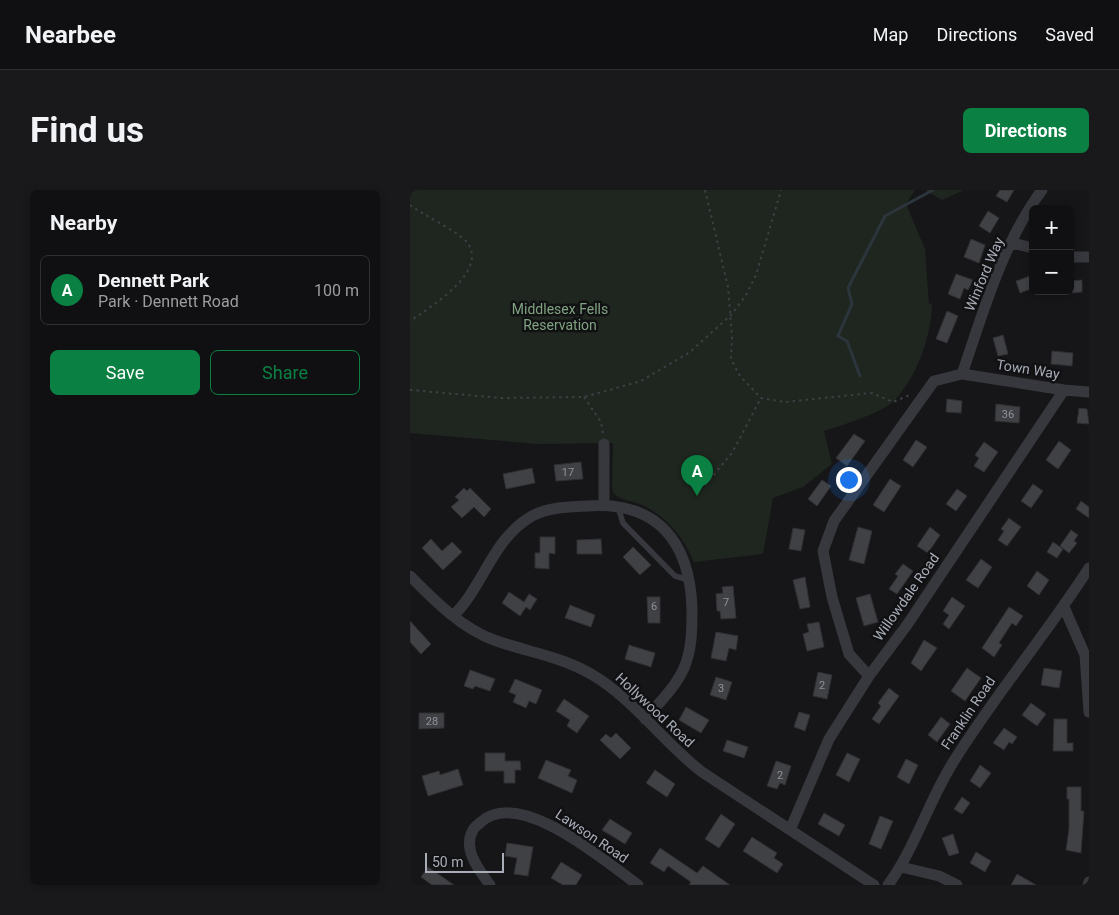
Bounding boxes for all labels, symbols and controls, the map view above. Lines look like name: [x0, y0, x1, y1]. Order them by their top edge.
text: Nearbee: [25, 21, 116, 49]
text: Map: [873, 24, 908, 45]
text: Directions: [936, 24, 1017, 45]
text: Saved: [1045, 24, 1094, 45]
button: Directions: [963, 108, 1089, 153]
text: Find us: [30, 110, 144, 151]
map controls: [1029, 205, 1074, 295]
button: +: [1029, 205, 1074, 250]
text: Nearby: [50, 211, 117, 235]
street label: Winford Way: [961, 234, 1007, 313]
button: −: [1029, 250, 1074, 295]
text: Dennett Park: [98, 269, 209, 292]
text: A: [62, 281, 72, 300]
text: 100 m: [314, 281, 359, 300]
text: Park · Dennett Road: [98, 292, 239, 311]
park label: Middlesex Fells Reservation: [512, 301, 608, 333]
button: Save: [50, 350, 200, 395]
button: Share: [210, 350, 360, 395]
street label: Town Way: [995, 356, 1061, 382]
house number: 36: [1002, 408, 1014, 421]
pin: A: [681, 455, 713, 496]
house number: 17: [562, 466, 574, 479]
your location: [836, 467, 862, 493]
street label: Willowdale Road: [870, 550, 942, 644]
house number: 7: [723, 596, 729, 609]
house number: 6: [651, 600, 657, 613]
street label: Hollywood Road: [612, 670, 698, 750]
street label: Franklin Road: [938, 673, 998, 753]
house number: 2: [819, 679, 825, 692]
house number: 3: [718, 682, 724, 695]
house number: 28: [426, 715, 438, 728]
house number: 2: [777, 769, 783, 782]
street label: Lawson Road: [553, 806, 631, 866]
scale bar: [425, 850, 504, 873]
text: 50 m: [432, 854, 464, 870]

